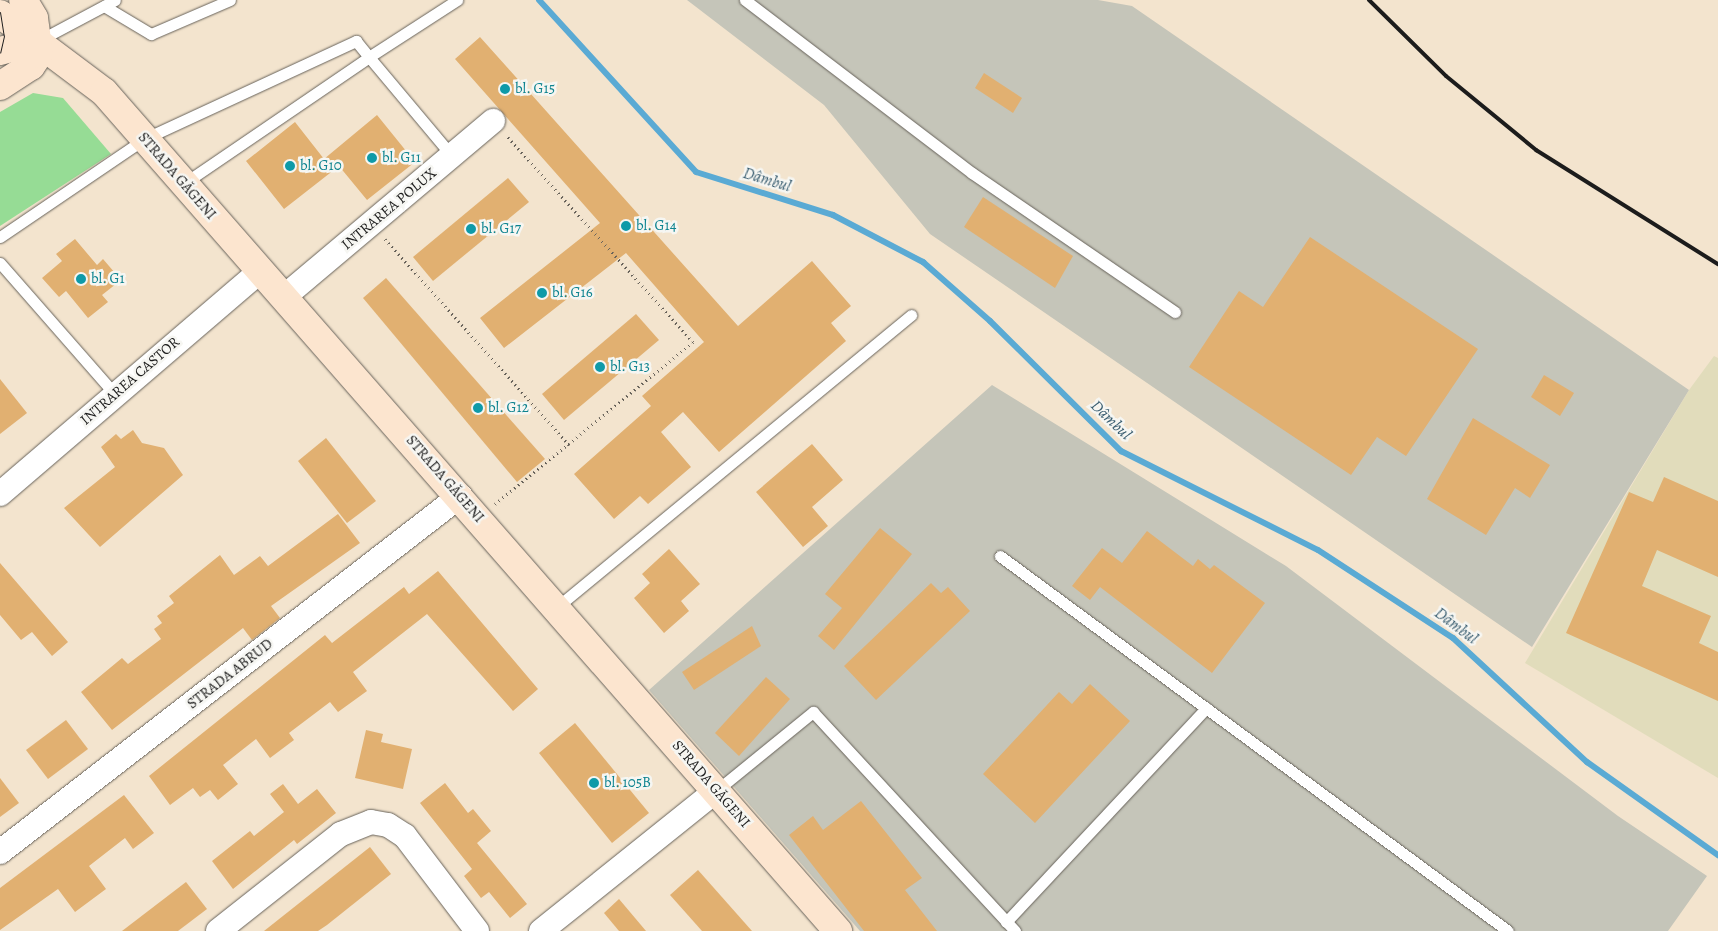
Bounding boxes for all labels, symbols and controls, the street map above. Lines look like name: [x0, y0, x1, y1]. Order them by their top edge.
place label: bl. G15: [515, 80, 555, 98]
marker: bl. G15: [499, 83, 511, 95]
street label: STRADA GĂGENI: [134, 129, 220, 223]
place label: bl. G11: [382, 149, 421, 167]
marker: bl. G11: [366, 152, 378, 164]
place label: bl. G10: [300, 157, 342, 175]
marker: bl. G10: [284, 160, 296, 172]
street label: INTRAREA POLUX: [338, 164, 440, 254]
water label: Dâmbul: [741, 164, 793, 196]
place label: bl. G14: [636, 217, 677, 235]
place label: bl. G17: [481, 220, 521, 238]
marker: bl. G14: [620, 220, 632, 232]
marker: bl. G17: [465, 223, 477, 235]
place label: bl. G1: [91, 270, 125, 288]
marker: bl. G1: [75, 273, 87, 285]
place label: bl. G16: [552, 284, 593, 302]
marker: bl. G16: [536, 287, 548, 299]
street label: INTRAREA CASTOR: [77, 333, 183, 429]
place label: bl. G13: [610, 358, 650, 376]
marker: bl. G13: [594, 361, 606, 373]
water label: Dâmbul: [1087, 396, 1135, 444]
place label: bl. G12: [488, 399, 529, 417]
marker: bl. G12: [472, 402, 484, 414]
street label: STRADA GĂGENI: [402, 432, 488, 526]
water label: Dâmbul: [1431, 604, 1481, 648]
street label: STRADA ABRUD: [184, 635, 276, 713]
street label: STRADA GĂGENI: [668, 737, 754, 831]
place label: bl. 105B: [604, 774, 651, 792]
marker: bl. 105B: [588, 777, 600, 789]

